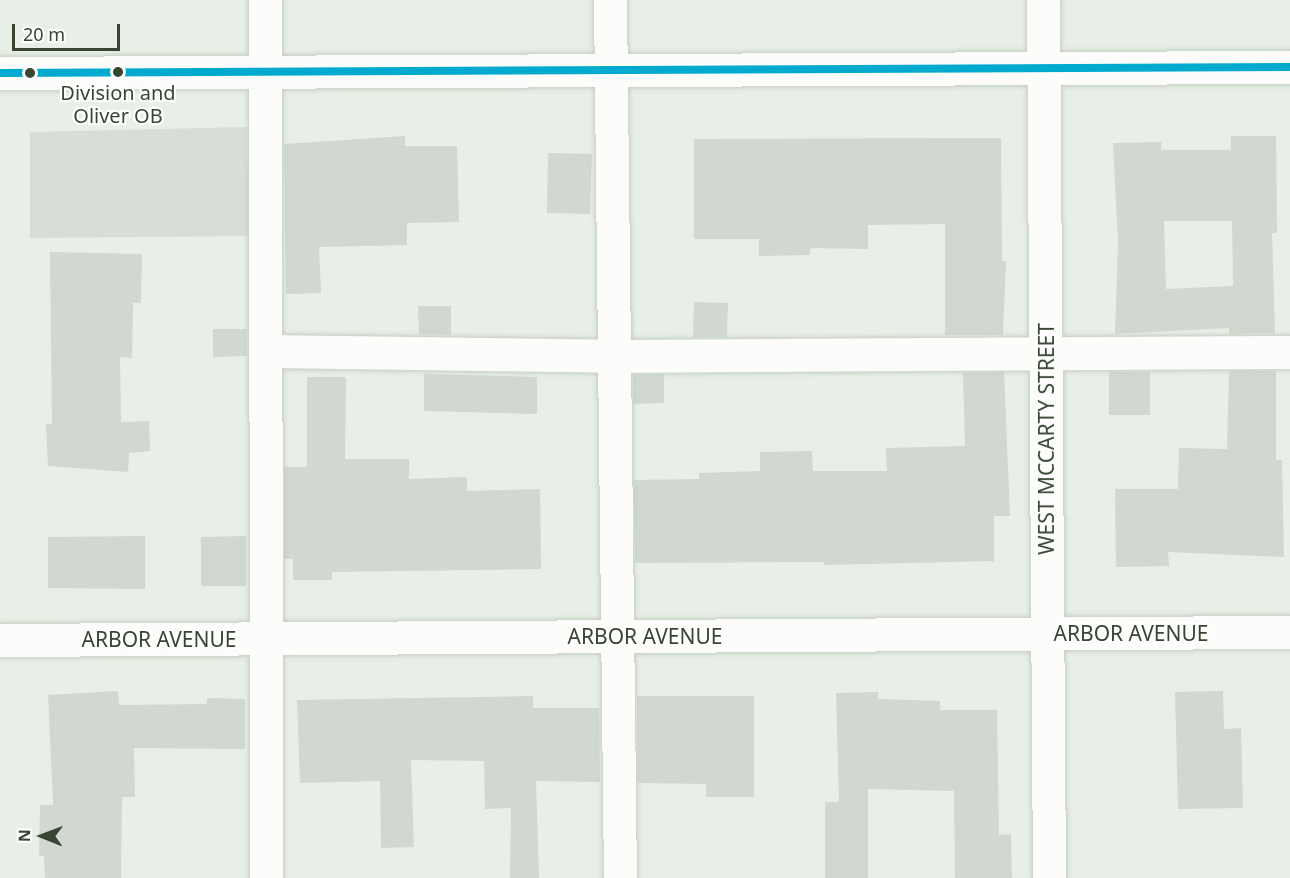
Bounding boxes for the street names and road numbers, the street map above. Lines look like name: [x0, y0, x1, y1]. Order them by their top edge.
street label: WEST MCCARTY STREET: [1033, 323, 1059, 555]
street label: ARBOR AVENUE: [1054, 620, 1208, 646]
street label: ARBOR AVENUE: [568, 623, 722, 649]
street label: ARBOR AVENUE: [82, 626, 236, 652]

